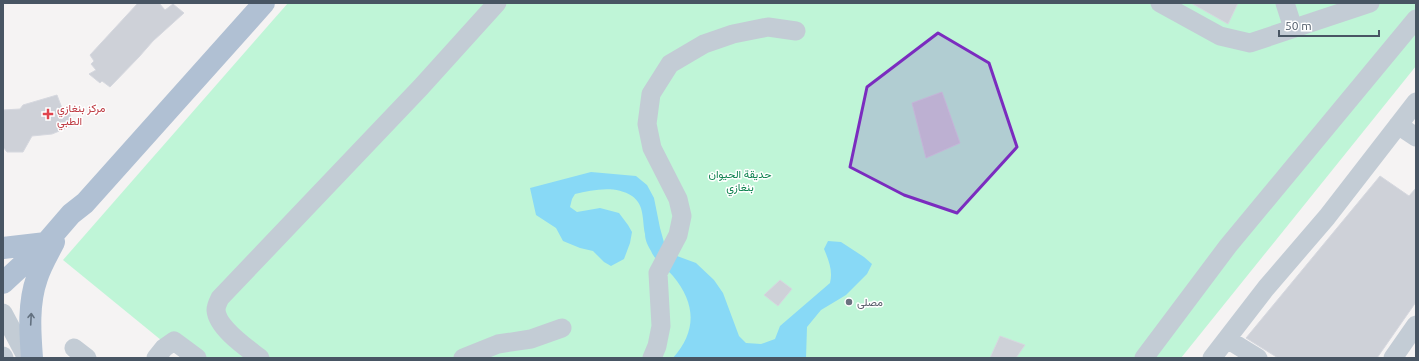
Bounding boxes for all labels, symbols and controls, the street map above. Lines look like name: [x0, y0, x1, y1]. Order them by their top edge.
scale bar: [1279, 12, 1379, 38]
text: 50 m: [1285, 19, 1312, 32]
place label: مركز بنغازي الطبي: [57, 102, 106, 131]
marker: مركز بنغازي الطبي: [42, 108, 54, 120]
park label: حديقة الحيوان بنغازي: [708, 168, 772, 197]
place label: مصلى: [857, 296, 883, 309]
marker: مصلى: [844, 297, 854, 307]
one-way arrow: [27, 313, 34, 326]

